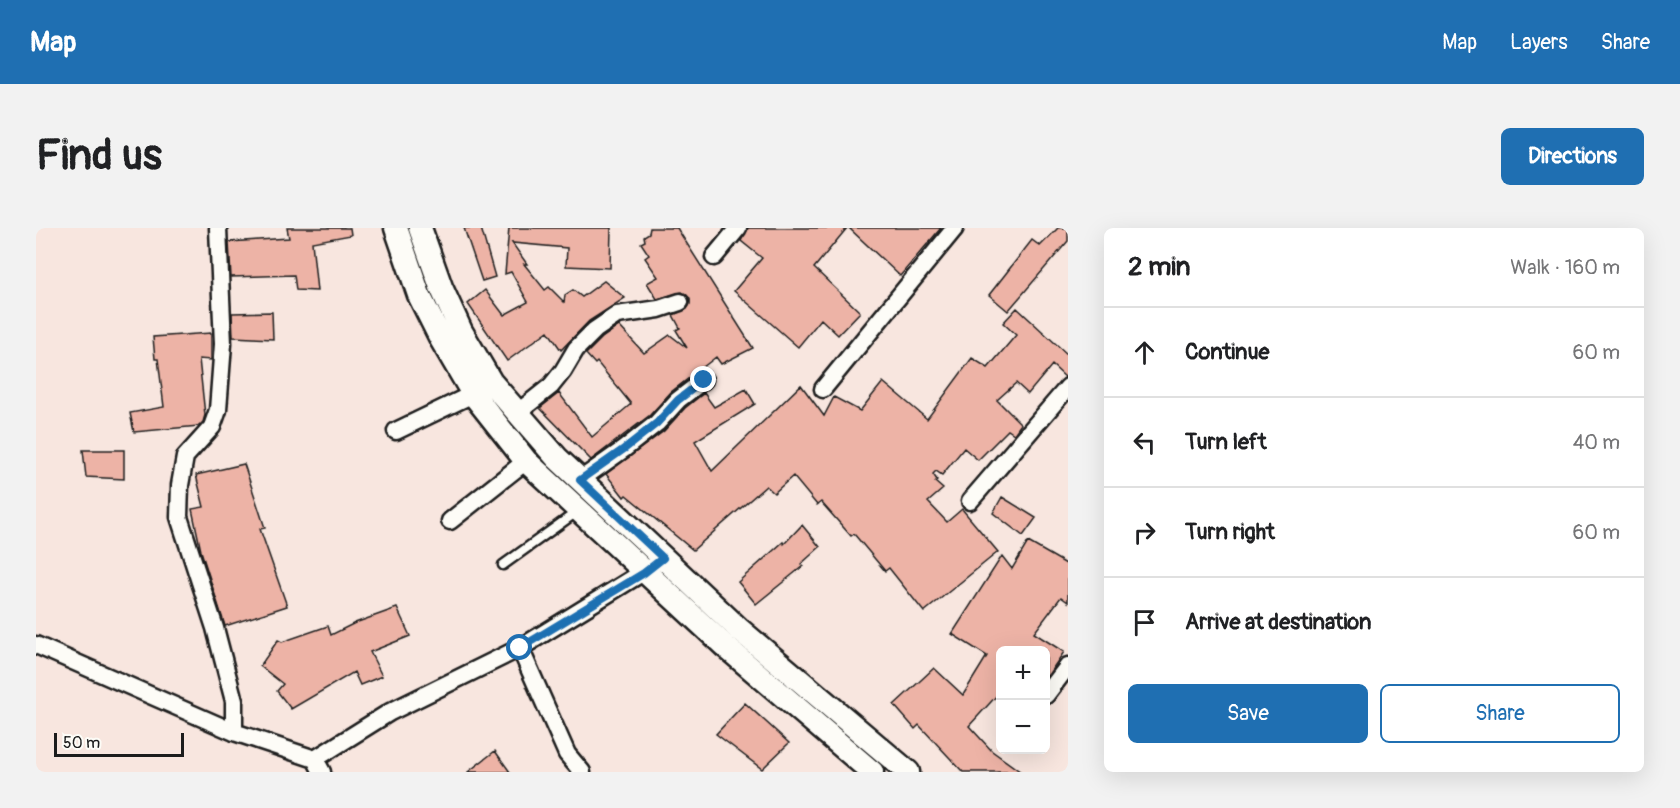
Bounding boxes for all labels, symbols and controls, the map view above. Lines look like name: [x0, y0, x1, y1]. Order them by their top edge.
text: Map: [30, 25, 76, 60]
text: Map: [1442, 29, 1477, 56]
text: Layers: [1510, 29, 1568, 56]
text: Share: [1601, 29, 1650, 56]
button: Directions: [1501, 128, 1644, 185]
text: Find us: [36, 130, 162, 182]
text: 2 min: [1128, 251, 1190, 283]
text: Walk · 160 m: [1510, 255, 1620, 280]
icon: ahead: [1128, 336, 1161, 369]
text: Continue: [1185, 338, 1269, 366]
text: 60 m: [1573, 340, 1620, 365]
route end: [690, 366, 716, 392]
icon: left: [1128, 426, 1161, 459]
text: Turn left: [1185, 428, 1267, 456]
text: 40 m: [1573, 430, 1620, 455]
icon: right: [1128, 516, 1161, 549]
text: Turn right: [1185, 518, 1275, 546]
text: 60 m: [1573, 520, 1620, 545]
icon: arrive: [1128, 606, 1161, 639]
text: Arrive at destination: [1185, 608, 1371, 636]
route start: [506, 634, 532, 660]
map controls: [996, 646, 1050, 754]
button: +: [996, 646, 1050, 700]
button: Save: [1128, 684, 1368, 743]
button: Share: [1380, 684, 1620, 743]
button: −: [996, 700, 1050, 754]
scale bar: [54, 730, 184, 758]
text: 50 m: [63, 733, 100, 753]

